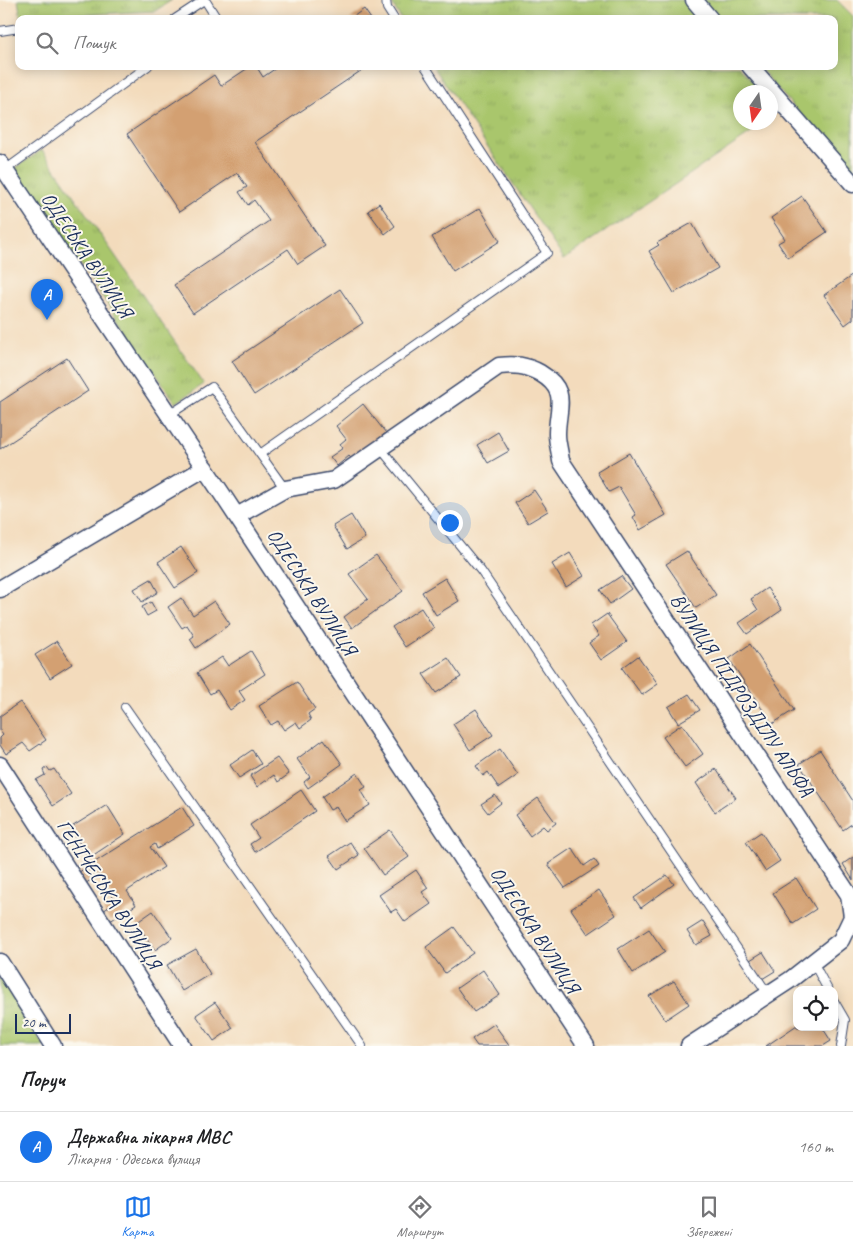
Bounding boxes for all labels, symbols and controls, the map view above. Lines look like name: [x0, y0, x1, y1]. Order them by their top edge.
search box: [15, 15, 838, 70]
icon: search: [33, 29, 61, 57]
text: Пошук: [73, 31, 115, 55]
north arrow: [733, 85, 778, 130]
street label: ОДЕСЬКА ВУЛИЦЯ: [36, 187, 140, 325]
pin: A: [31, 279, 63, 320]
your location: [437, 510, 463, 536]
street label: ОДЕСЬКА ВУЛИЦЯ: [262, 524, 364, 663]
street label: ВУЛИЦЯ ПІДРОЗДІЛУ АЛЬФА: [665, 589, 820, 802]
street label: ГЕНІЧЕСЬКА ВУЛИЦЯ: [51, 815, 168, 976]
street label: ОДЕСЬКА ВУЛИЦЯ: [485, 862, 587, 1001]
map controls: [793, 986, 838, 1031]
button: locate: [793, 986, 838, 1031]
scale bar: [15, 1011, 71, 1034]
text: 20 m: [22, 1014, 46, 1031]
text: Поруч: [20, 1066, 65, 1092]
text: Державна лікарня МВС: [67, 1125, 231, 1149]
text: A: [32, 1137, 40, 1157]
text: 160 m: [799, 1137, 833, 1157]
text: Лікарня · Одеська вулиця: [67, 1149, 199, 1169]
tab: Карта: [122, 1193, 154, 1240]
tab: Маршрут: [397, 1193, 443, 1240]
tab: Збережені: [686, 1193, 731, 1240]

